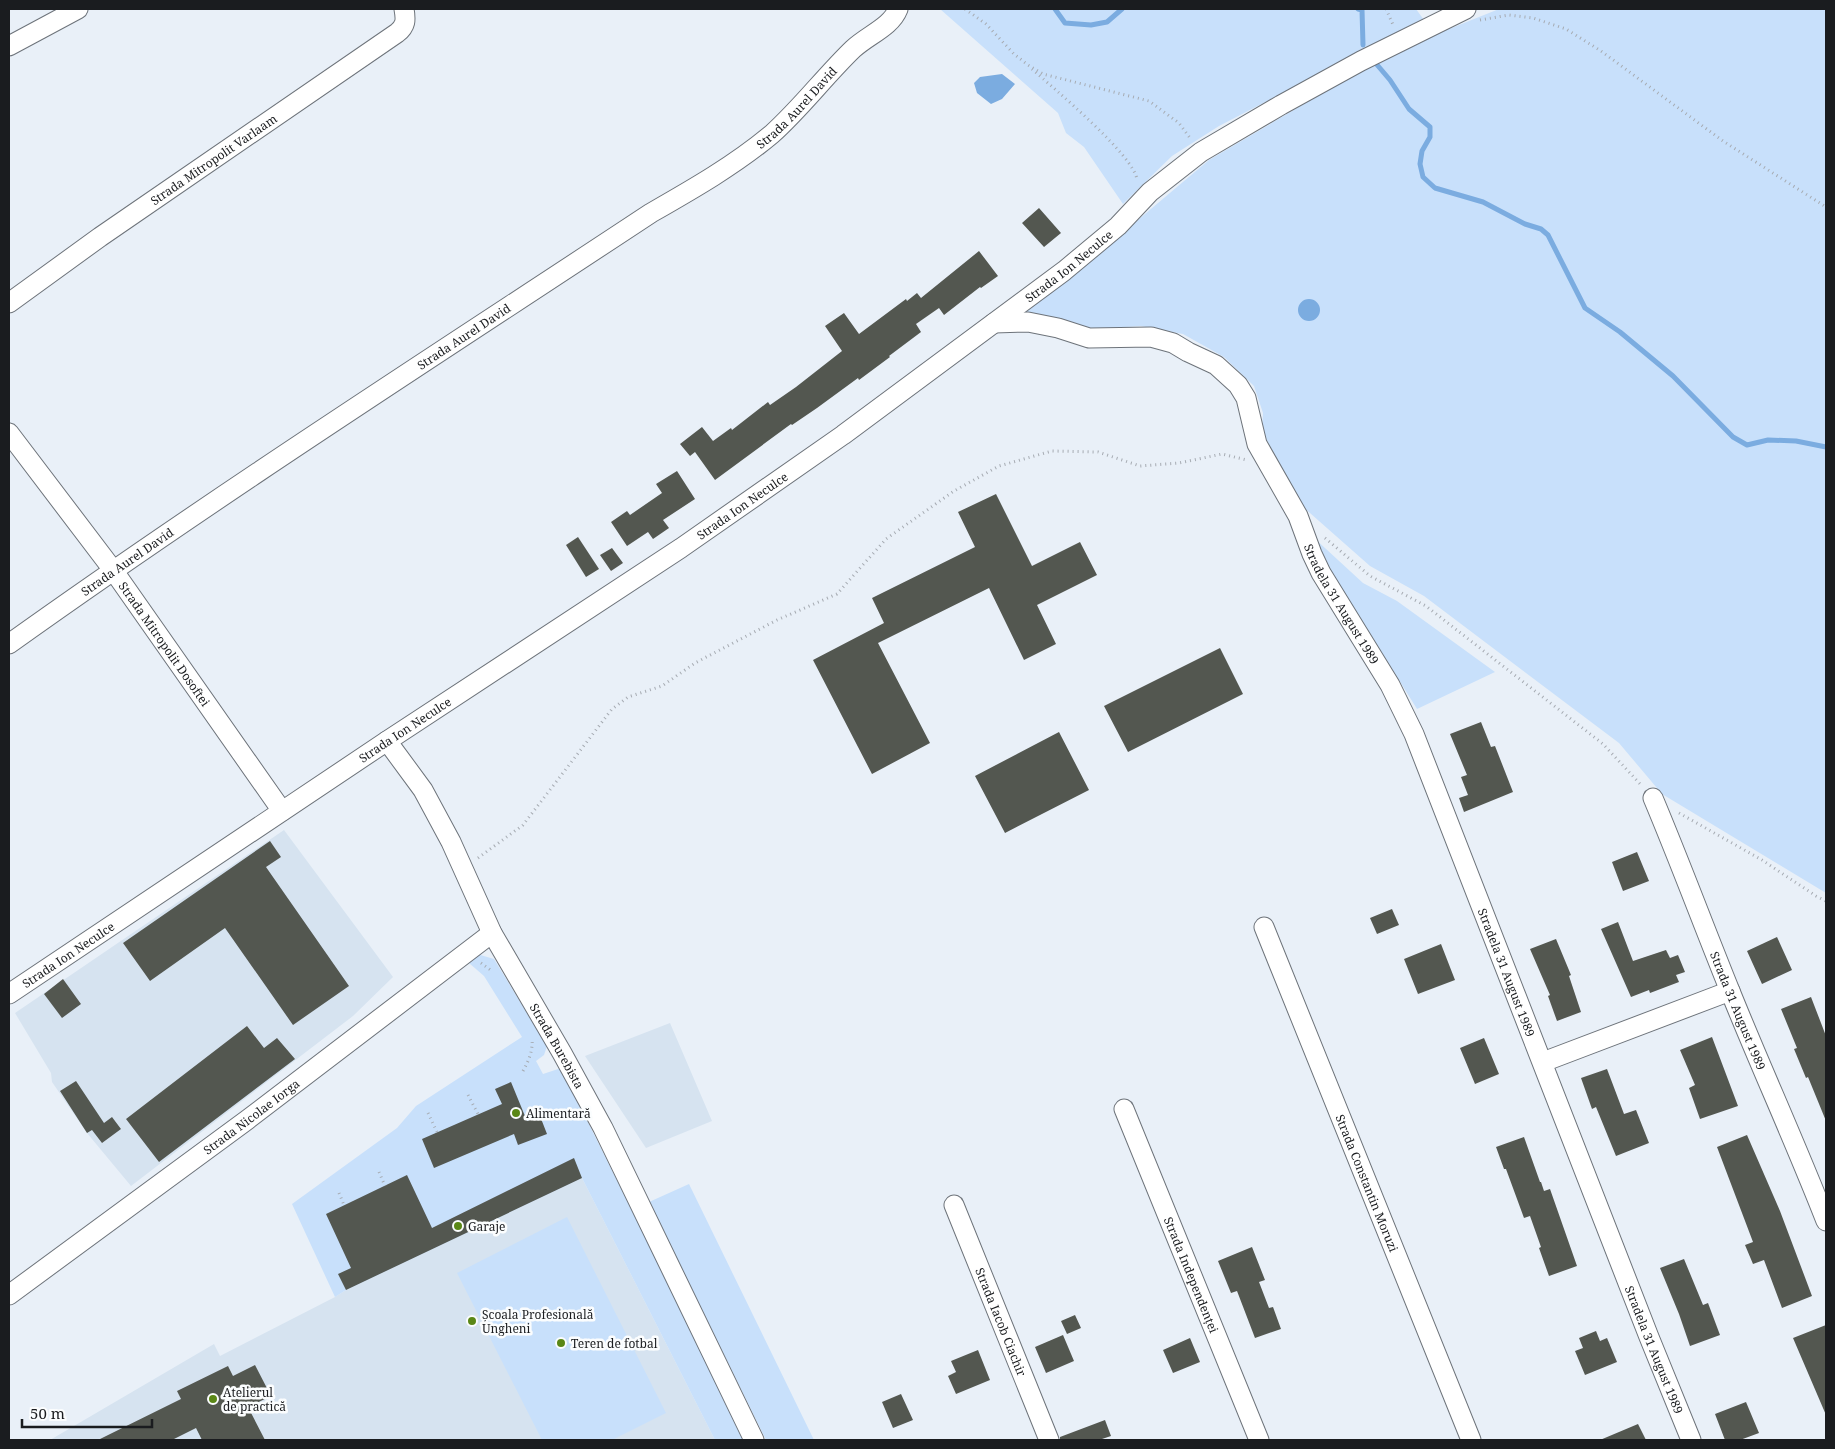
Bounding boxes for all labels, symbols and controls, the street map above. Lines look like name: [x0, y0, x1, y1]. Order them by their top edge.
street label: Strada Aurel David: [752, 62, 841, 152]
street label: Strada Mitropolit Varlaam: [147, 110, 280, 209]
street label: Strada Ion Neculce: [1021, 226, 1116, 306]
street label: Strada Aurel David: [413, 299, 514, 373]
street label: Strada Ion Neculce: [693, 468, 791, 543]
street label: Strada Aurel David: [77, 523, 177, 599]
street label: Stradela 31 August 1989: [1300, 541, 1383, 667]
street label: Strada Mitropolit Dosoftei: [115, 578, 214, 709]
street label: Strada Ion Neculce: [355, 693, 454, 766]
street label: Stradela 31 August 1989: [1474, 906, 1540, 1039]
street label: Strada Ion Neculce: [19, 918, 117, 991]
street label: Strada 31 August 1989: [1707, 949, 1770, 1072]
street label: Strada Burebista: [526, 1000, 588, 1092]
street label: Strada Nicolae Iorga: [200, 1074, 303, 1158]
place label: Alimentară: [526, 1105, 591, 1122]
marker: Alimentară: [510, 1107, 522, 1119]
street label: Strada Constantin Moruzi: [1332, 1112, 1403, 1254]
street label: Strada Independenței: [1160, 1214, 1223, 1335]
place label: Garaje: [468, 1218, 506, 1235]
marker: Garaje: [452, 1220, 464, 1232]
street label: Strada Iacob Ciachir: [972, 1265, 1031, 1379]
street label: Stradela 31 August 1989: [1621, 1283, 1688, 1416]
place label: Școala Profesională Ungheni: [482, 1306, 594, 1337]
marker: Școala Profesională Ungheni: [466, 1315, 478, 1327]
place label: Teren de fotbal: [571, 1335, 658, 1352]
marker: Teren de fotbal: [555, 1337, 567, 1349]
place label: Atelierul de practică: [223, 1384, 286, 1415]
marker: Atelierul de practică: [207, 1393, 219, 1405]
scale bar: [22, 1396, 152, 1428]
text: 50 m: [30, 1403, 65, 1423]

